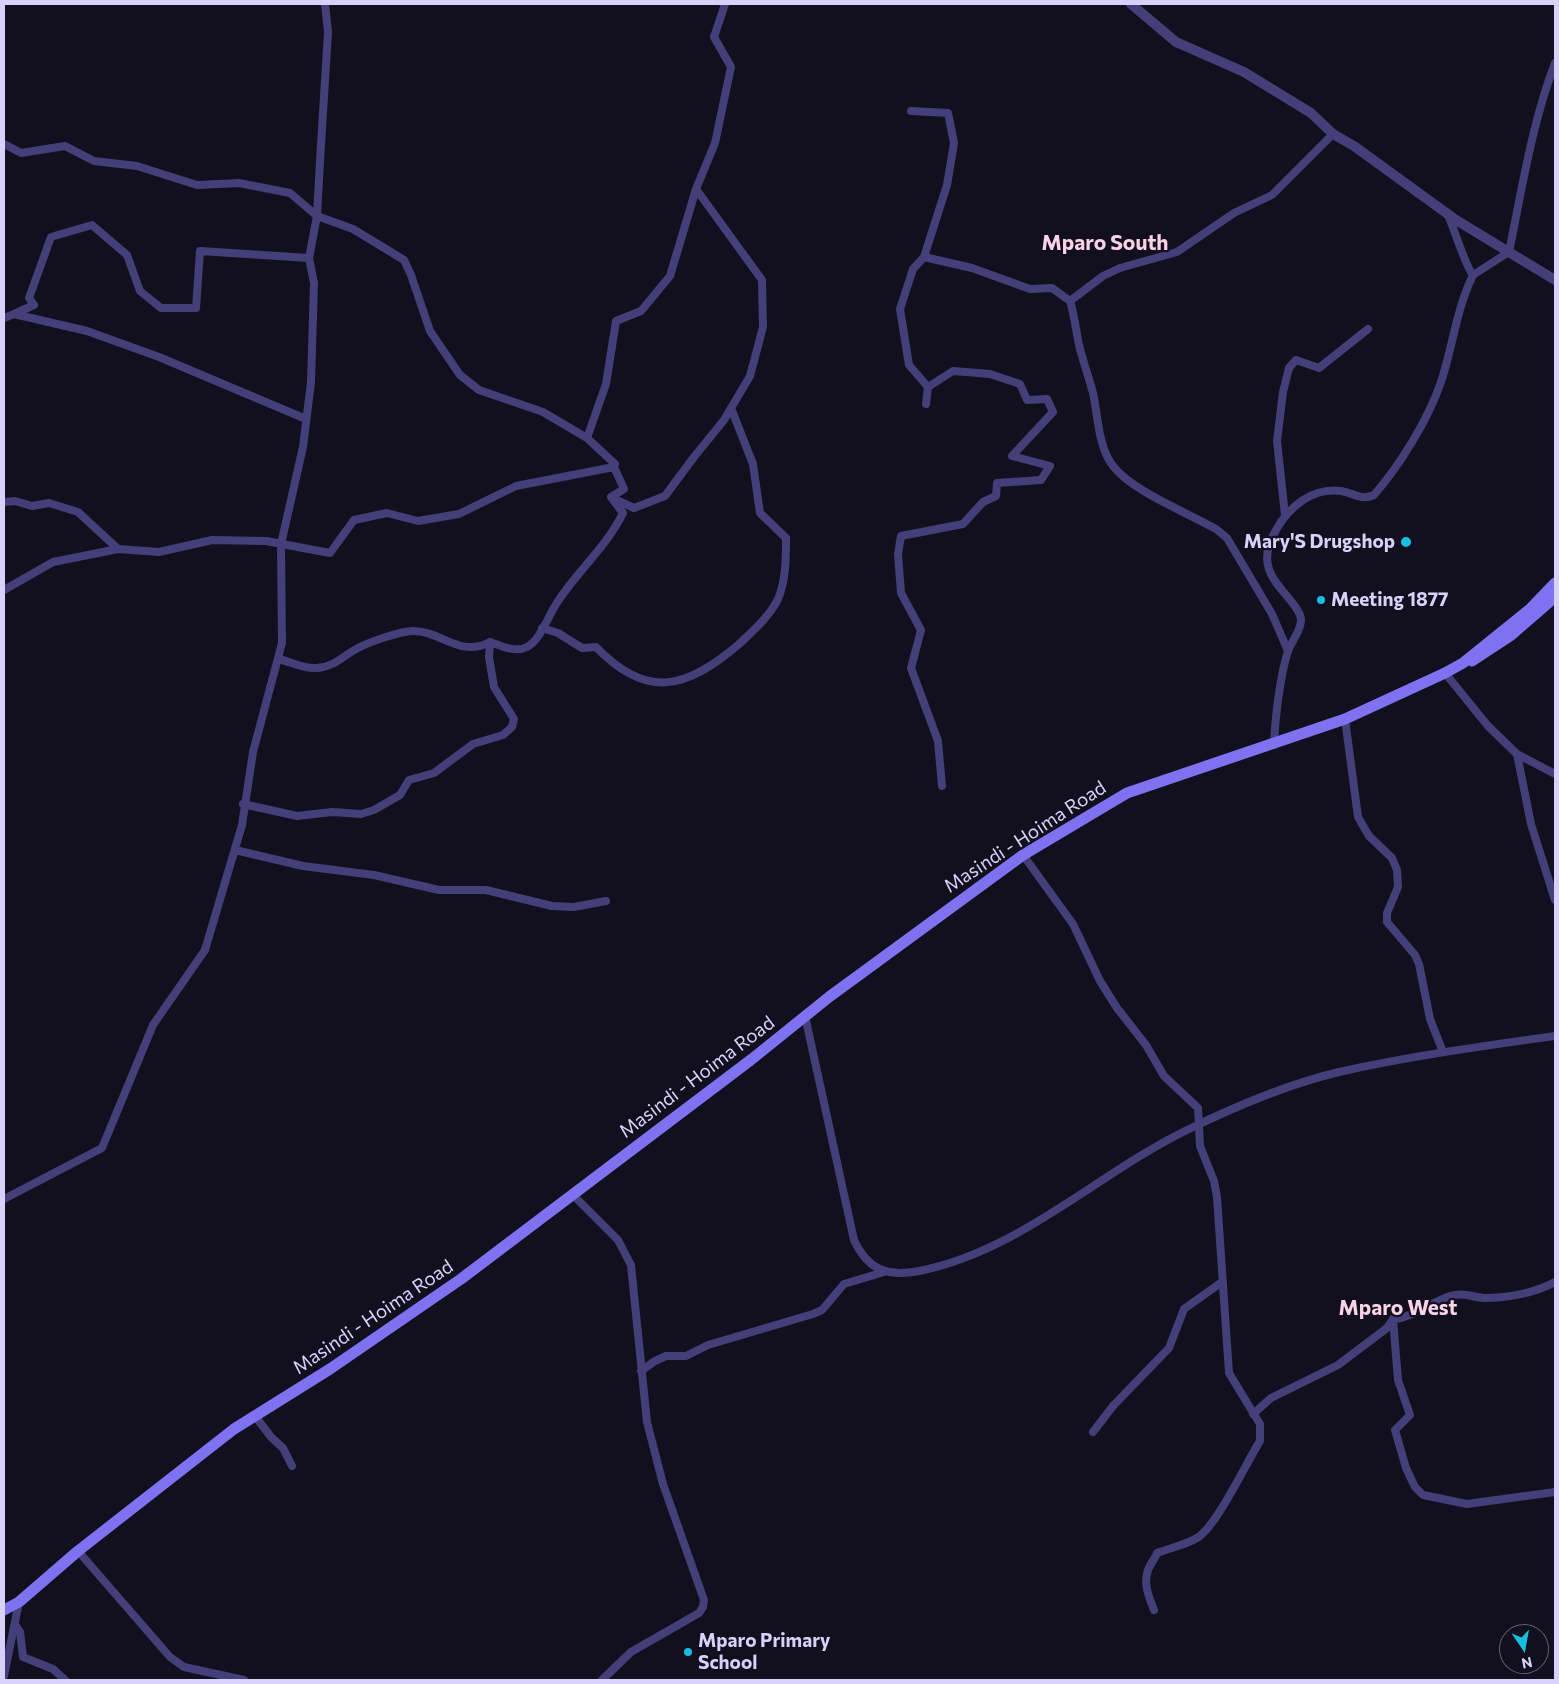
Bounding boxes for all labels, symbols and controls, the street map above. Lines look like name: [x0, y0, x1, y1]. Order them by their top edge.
district label: Mparo South: [1042, 230, 1168, 256]
place label: Mary'S Drugshop: [1244, 531, 1395, 553]
marker: Mary'S Drugshop: [1399, 535, 1413, 549]
place label: Meeting 1877: [1331, 589, 1449, 611]
marker: Meeting 1877: [1315, 594, 1327, 606]
street label: Masindi - Hoima Road: [940, 776, 1110, 898]
street label: Masindi - Hoima Road: [615, 1011, 779, 1143]
street label: Masindi - Hoima Road: [288, 1255, 458, 1379]
district label: Mparo West: [1339, 1295, 1457, 1321]
north arrow: [1499, 1624, 1549, 1674]
place label: Mparo Primary School: [698, 1630, 830, 1674]
marker: Mparo Primary School: [682, 1646, 694, 1658]
text: N: [1520, 1654, 1534, 1673]

